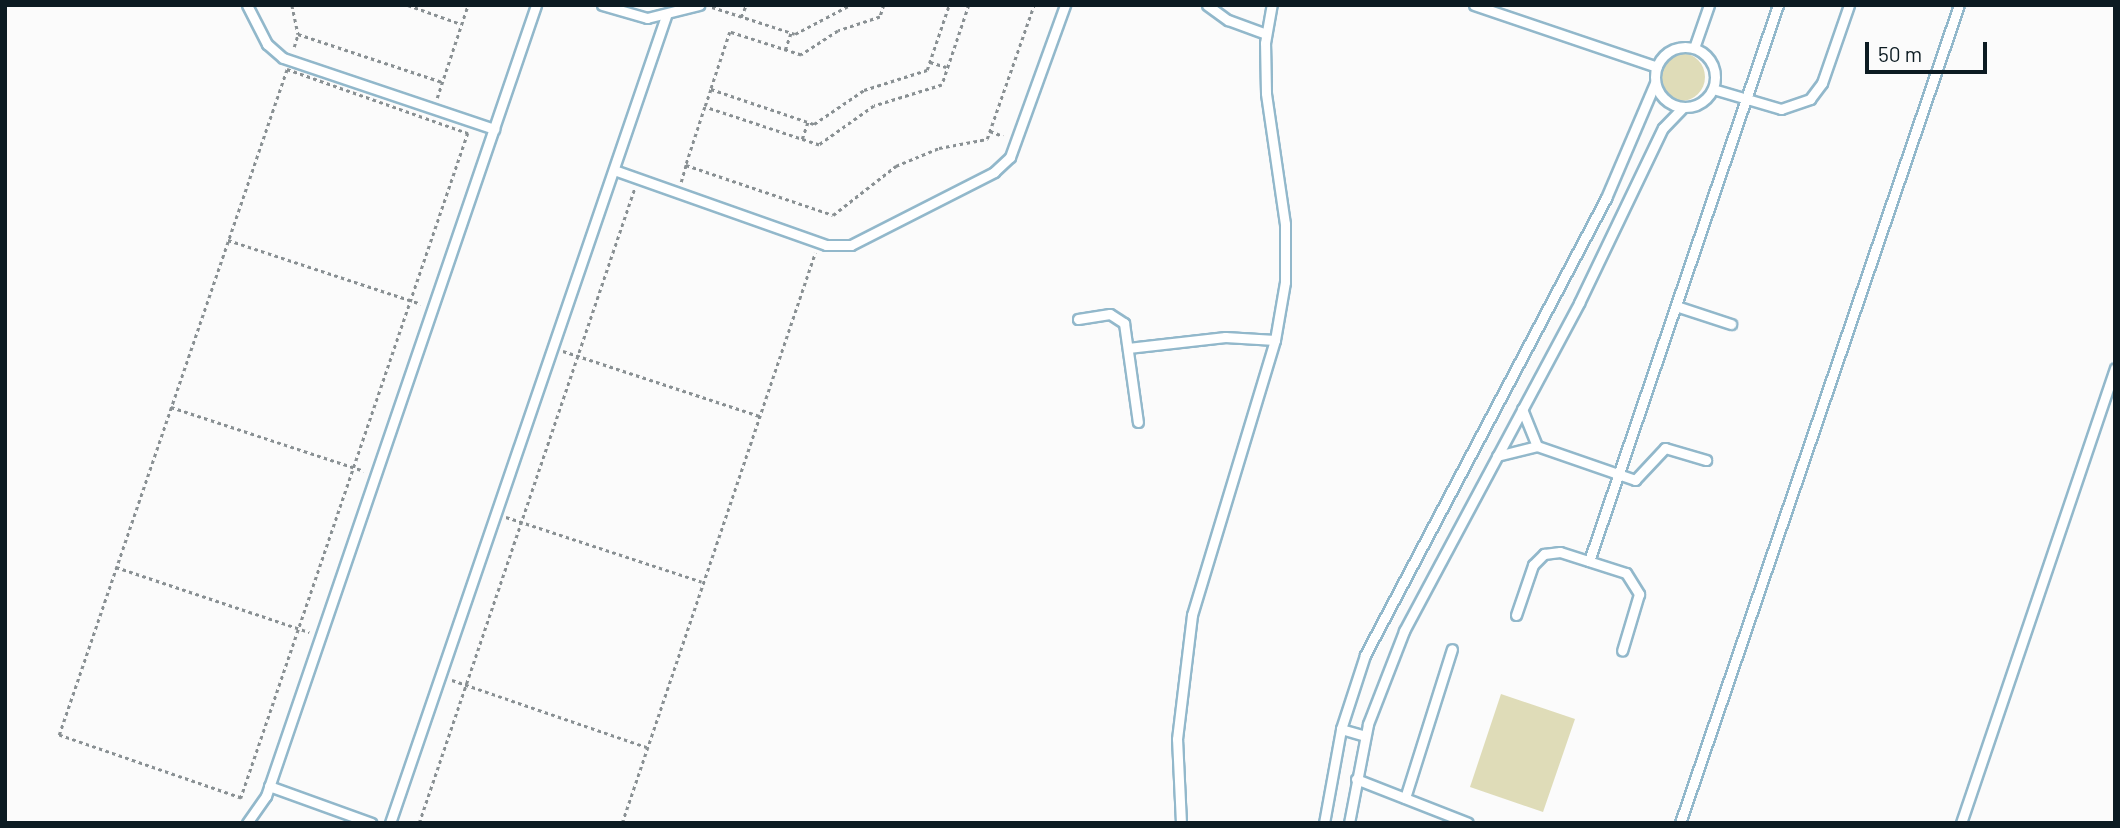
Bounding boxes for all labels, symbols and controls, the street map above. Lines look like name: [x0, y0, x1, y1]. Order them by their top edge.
scale bar: [1868, 28, 1990, 72]
text: 50 m: [1878, 41, 1922, 66]

